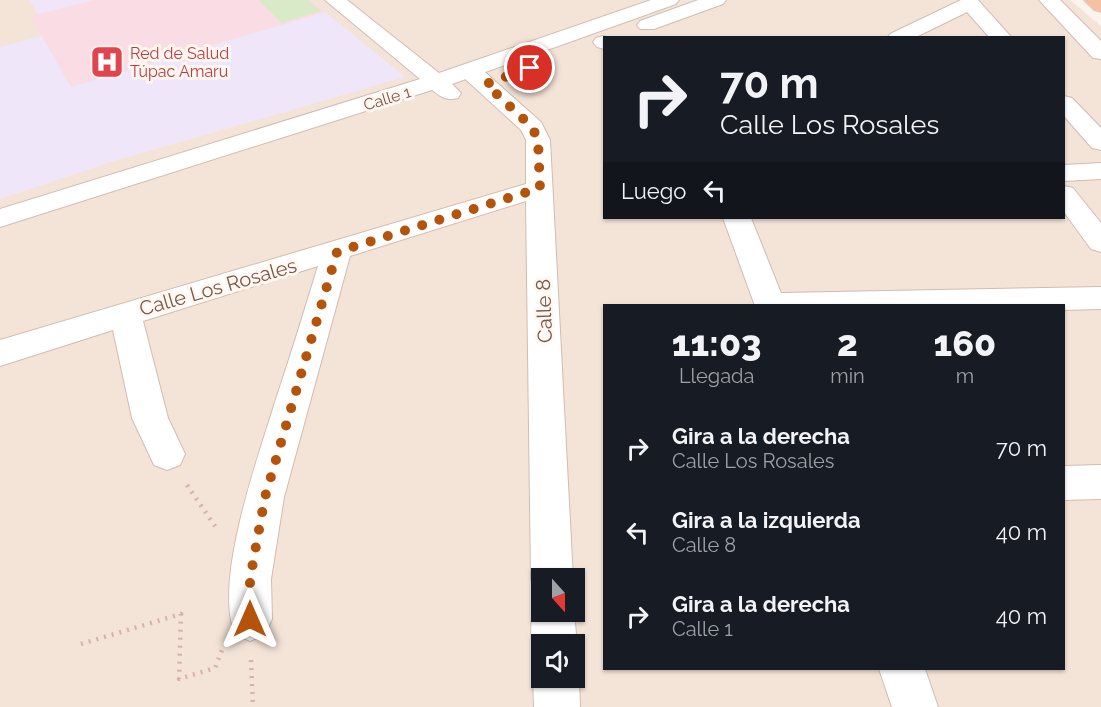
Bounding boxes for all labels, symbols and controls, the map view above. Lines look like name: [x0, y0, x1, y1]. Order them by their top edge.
pin: [504, 42, 555, 93]
hospital icon: Red de Salud Túpac Amaru: [89, 44, 125, 80]
place label: Red de Salud Túpac Amaru: [130, 44, 229, 81]
icon: arrive: [513, 51, 546, 84]
text: 70 m: [720, 59, 819, 108]
icon: right: [621, 60, 699, 138]
street label: Calle 1: [361, 82, 413, 115]
text: Calle Los Rosales: [720, 109, 939, 140]
icon: left: [698, 174, 731, 207]
text: Luego: [621, 178, 686, 204]
street label: Calle Los Rosales: [137, 253, 299, 321]
street label: Calle 8: [531, 278, 557, 344]
text: 11:03: [672, 322, 762, 364]
text: 2: [837, 322, 858, 364]
text: 160: [934, 322, 996, 364]
text: Llegada: [679, 364, 754, 388]
text: min: [830, 364, 865, 388]
text: m: [956, 364, 974, 388]
text: Gira a la derecha: [672, 423, 850, 449]
icon: right: [621, 432, 654, 465]
text: 70 m: [996, 435, 1047, 461]
text: Calle Los Rosales: [672, 449, 834, 473]
text: Gira a la izquierda: [672, 507, 861, 533]
icon: left: [621, 516, 654, 549]
text: 40 m: [996, 519, 1047, 545]
text: Calle 8: [672, 533, 736, 557]
north arrow: [531, 568, 585, 622]
map controls: [531, 568, 585, 688]
position arrow: [218, 587, 282, 651]
text: Gira a la derecha: [672, 591, 850, 617]
icon: right: [621, 600, 654, 633]
text: 40 m: [996, 603, 1047, 629]
text: Calle 1: [672, 617, 733, 641]
button: sound: [531, 634, 585, 688]

